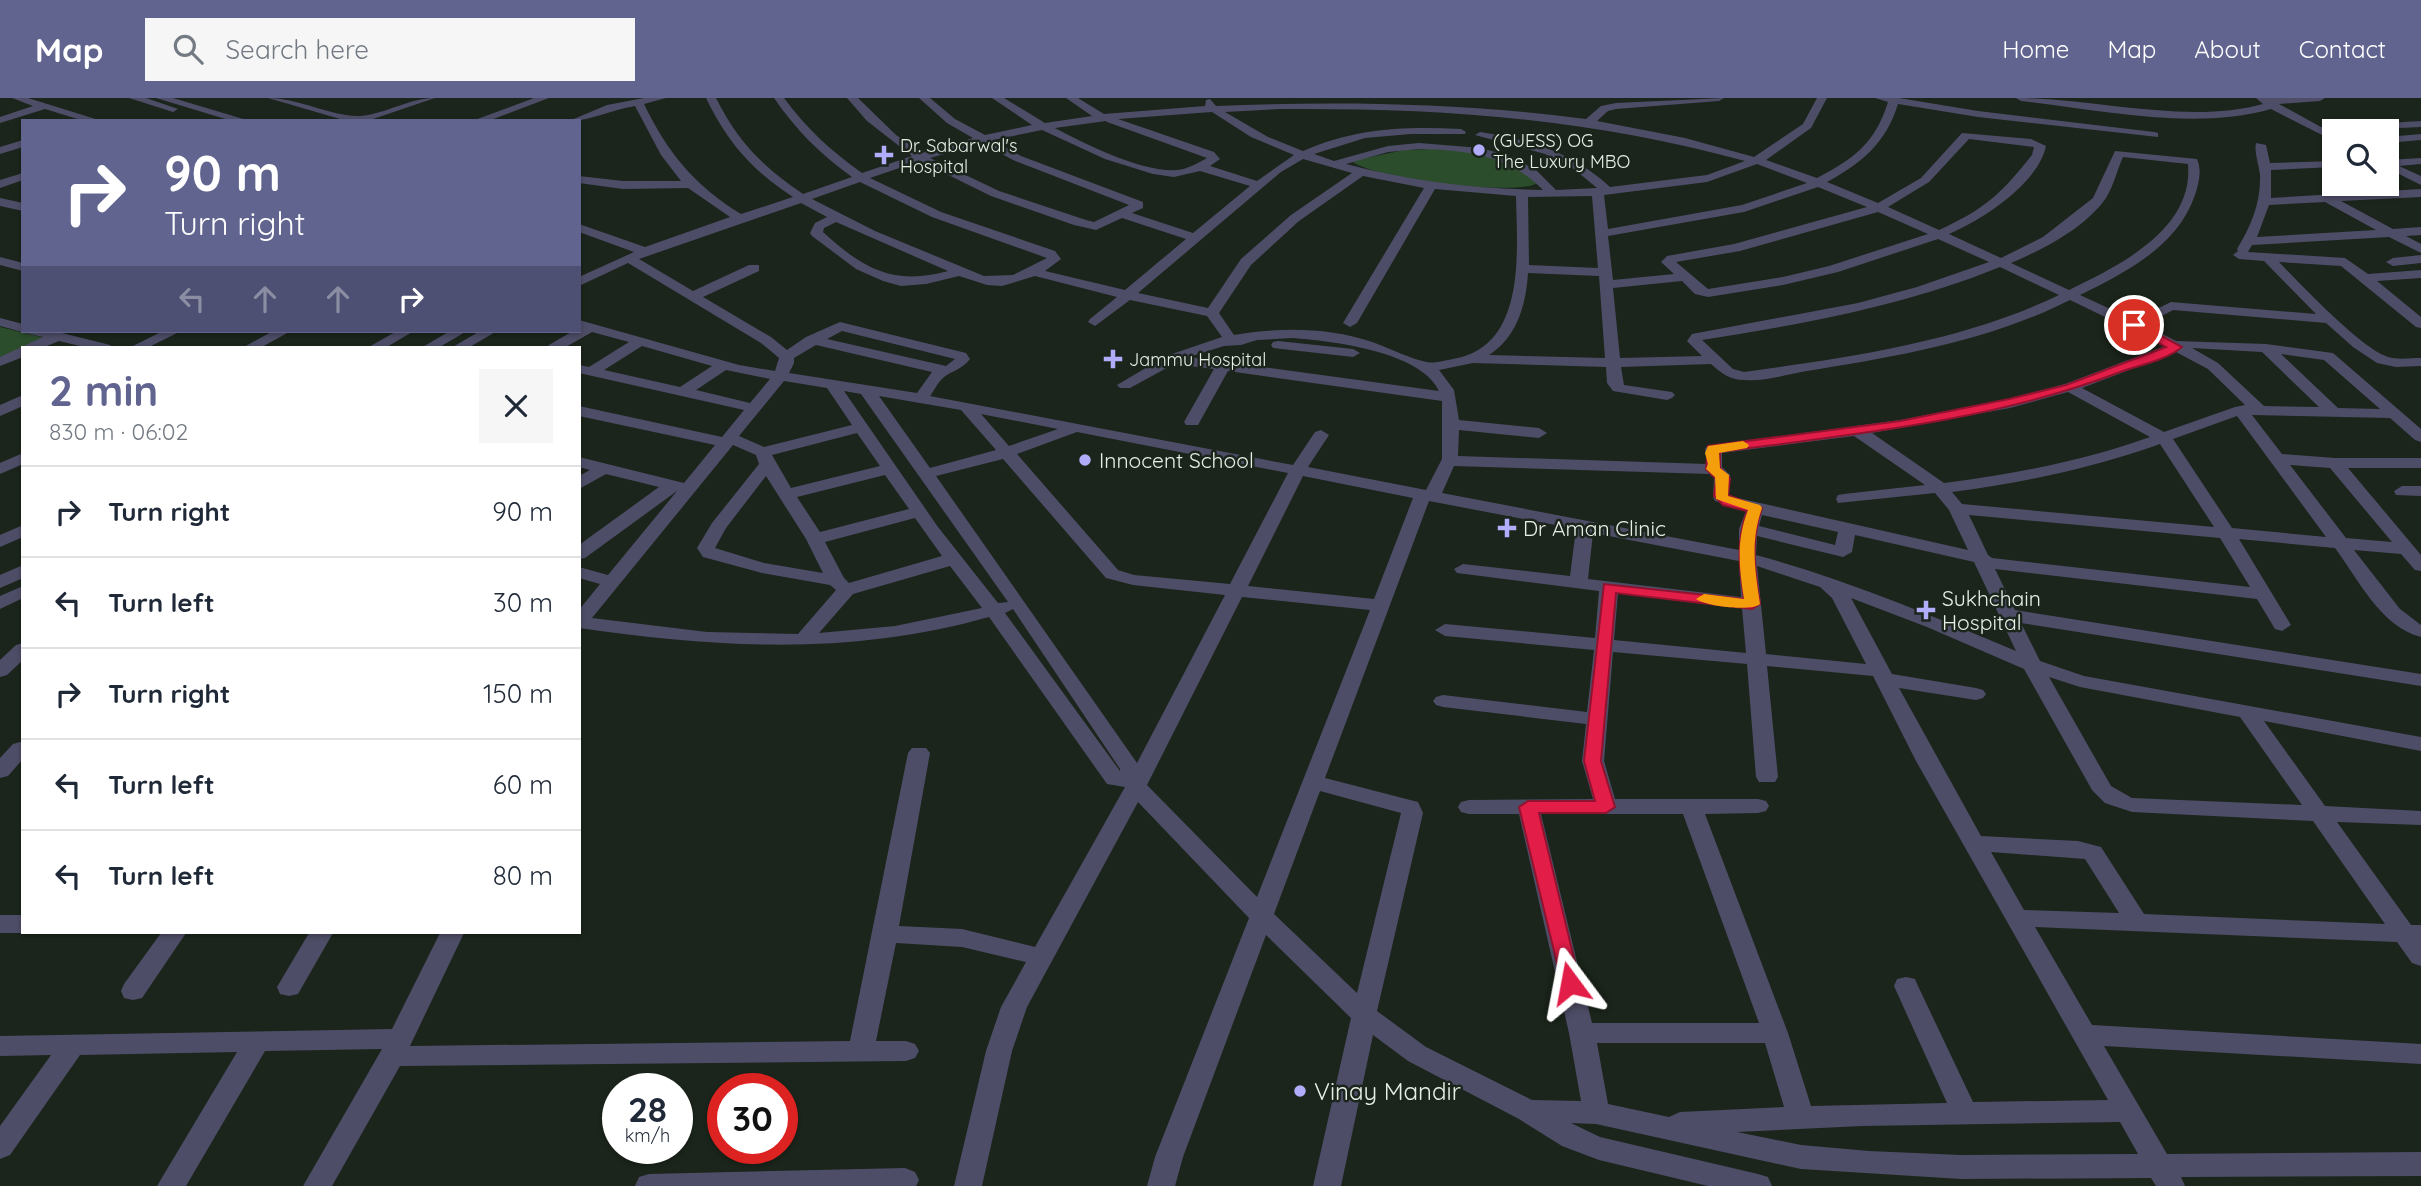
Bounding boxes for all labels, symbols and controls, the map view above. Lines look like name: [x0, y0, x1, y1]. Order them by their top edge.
search box: [145, 18, 635, 81]
text: Map: [35, 29, 103, 70]
icon: search: [169, 30, 207, 68]
text: Search here: [225, 33, 369, 66]
text: Home: [2002, 34, 2069, 64]
text: Map: [2107, 34, 2156, 64]
text: About: [2194, 34, 2261, 64]
text: Contact: [2299, 34, 2386, 64]
map controls: [2322, 119, 2399, 196]
button: search: [2322, 119, 2399, 196]
place label: (GUESS) OG The Luxury MBO: [1493, 129, 1630, 173]
place label: Dr. Sabarwal's Hospital: [900, 134, 1017, 178]
text: 90 m: [164, 142, 281, 203]
marker: (GUESS) OG The Luxury MBO: [1471, 142, 1487, 158]
marker: Dr. Sabarwal's Hospital: [874, 145, 894, 165]
icon: right: [49, 147, 140, 238]
text: Turn right: [164, 203, 305, 243]
icon: left: [173, 280, 211, 318]
icon: ahead: [246, 280, 284, 318]
icon: ahead: [319, 280, 357, 318]
icon: right: [392, 280, 430, 318]
pin: [2104, 295, 2164, 355]
icon: arrive: [2115, 306, 2153, 344]
place label: Jammu Hospital: [1129, 348, 1266, 371]
marker: Jammu Hospital: [1103, 349, 1123, 369]
text: 2 min: [49, 364, 158, 417]
button: close: [479, 369, 553, 443]
text: 830 m · 06:02: [49, 417, 188, 446]
place label: Innocent School: [1099, 447, 1254, 473]
marker: Innocent School: [1077, 452, 1093, 468]
icon: right: [49, 493, 87, 531]
text: Turn right: [108, 495, 230, 528]
text: 90 m: [492, 495, 553, 528]
place label: Dr Aman Clinic: [1523, 515, 1666, 541]
marker: Dr Aman Clinic: [1497, 518, 1517, 538]
icon: left: [49, 584, 87, 622]
place label: Sukhchain Hospital: [1942, 585, 2041, 635]
text: Turn left: [108, 586, 215, 619]
text: 30 m: [493, 586, 553, 619]
marker: Sukhchain Hospital: [1916, 600, 1936, 620]
icon: right: [49, 675, 87, 713]
text: Turn right: [108, 677, 230, 710]
text: 150 m: [483, 677, 553, 710]
icon: left: [49, 766, 87, 804]
text: Turn left: [108, 768, 215, 801]
text: 60 m: [493, 768, 553, 801]
icon: left: [49, 857, 87, 895]
text: Turn left: [108, 859, 215, 892]
text: 80 m: [493, 859, 553, 892]
position arrow: [1533, 946, 1607, 1020]
speed limit sign: 30: [707, 1073, 798, 1164]
place label: Vinay Mandir: [1314, 1076, 1461, 1106]
marker: Vinay Mandir: [1292, 1083, 1308, 1099]
text: 28: [628, 1087, 667, 1131]
text: km/h: [625, 1124, 670, 1147]

